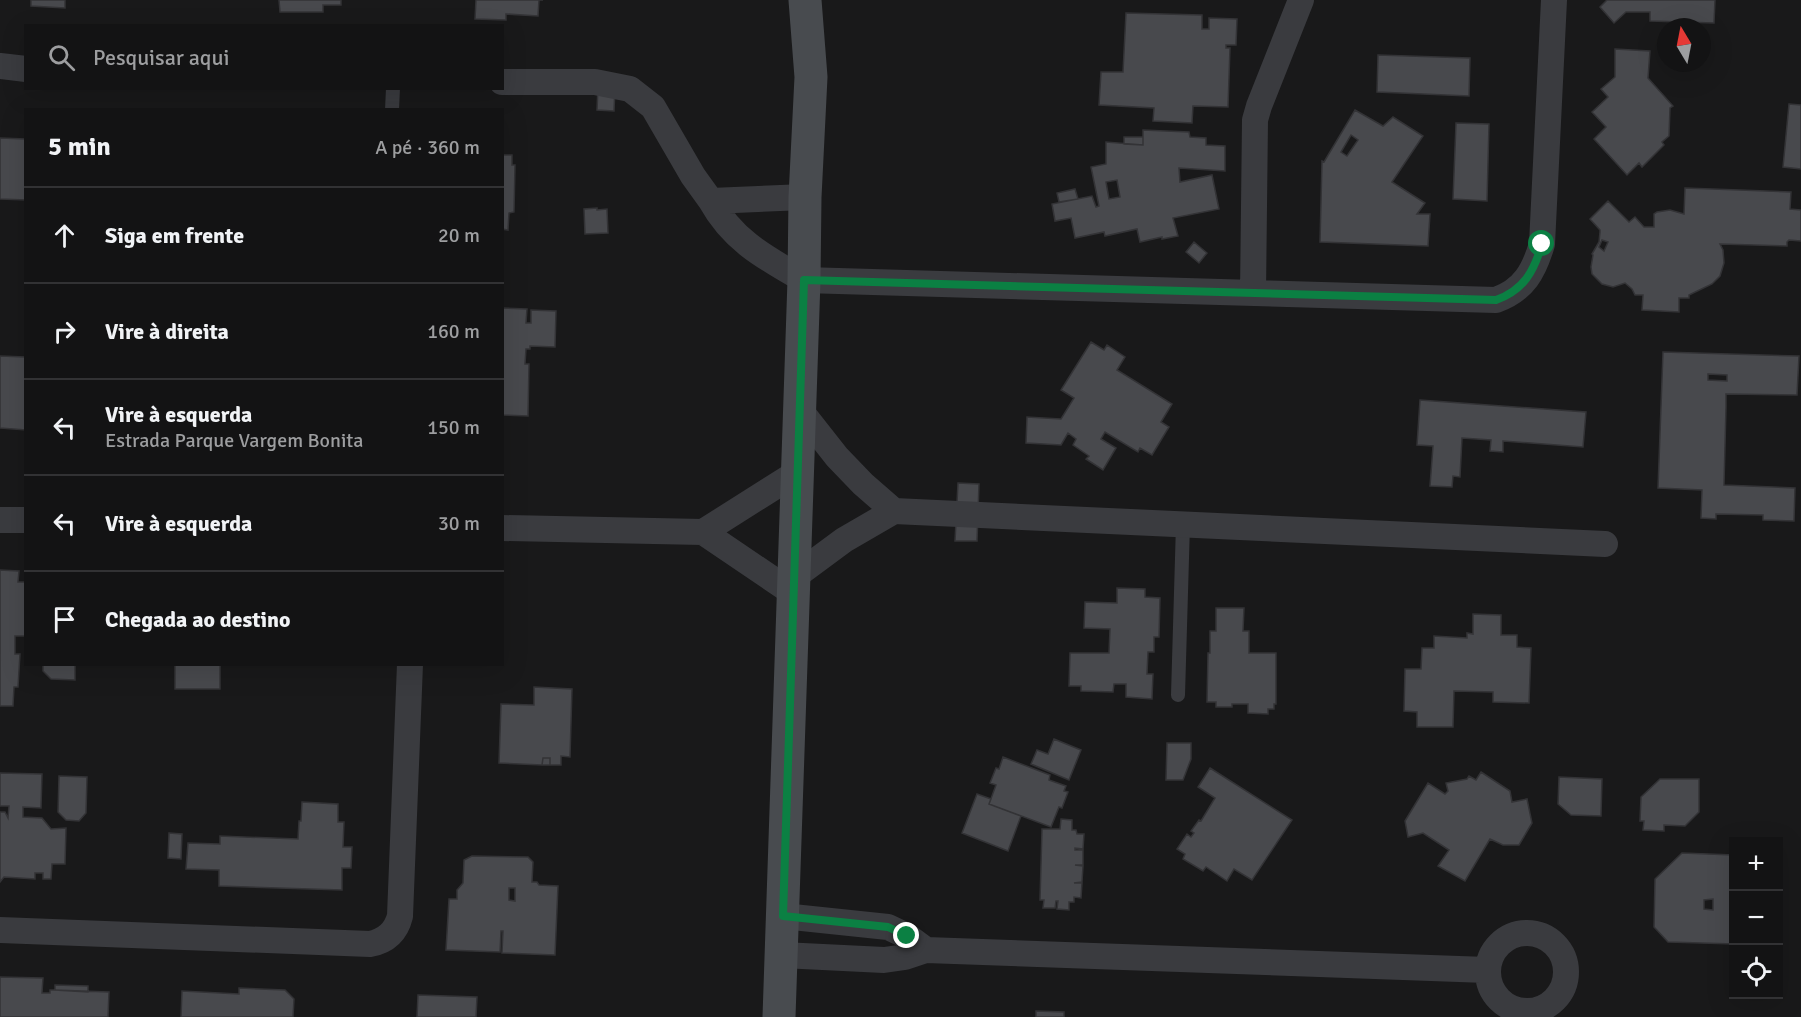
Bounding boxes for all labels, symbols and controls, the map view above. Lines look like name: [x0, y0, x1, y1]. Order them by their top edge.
north arrow: [1657, 18, 1711, 72]
search box: [24, 24, 504, 90]
icon: search: [45, 41, 78, 74]
text: Pesquisar aqui: [93, 44, 229, 71]
text: 5 min: [48, 131, 111, 163]
text: A pé · 360 m: [375, 135, 480, 160]
icon: ahead: [48, 219, 81, 252]
text: Siga em frente: [105, 222, 244, 249]
text: 20 m: [438, 223, 480, 248]
route start: [1528, 230, 1554, 256]
icon: right: [48, 315, 81, 348]
text: Vire à direita: [105, 318, 229, 345]
text: 160 m: [427, 319, 480, 344]
text: Vire à esquerda: [105, 401, 252, 428]
icon: left: [48, 411, 81, 444]
text: 150 m: [427, 415, 480, 440]
text: Estrada Parque Vargem Bonita: [105, 428, 363, 453]
icon: left: [48, 507, 81, 540]
text: Vire à esquerda: [105, 510, 252, 537]
text: 30 m: [438, 511, 480, 536]
icon: arrive: [48, 603, 81, 636]
text: Chegada ao destino: [105, 606, 291, 633]
map controls: [1729, 837, 1783, 999]
button: +: [1729, 837, 1783, 891]
button: −: [1729, 891, 1783, 945]
route end: [893, 922, 919, 948]
button: locate: [1729, 945, 1783, 999]

